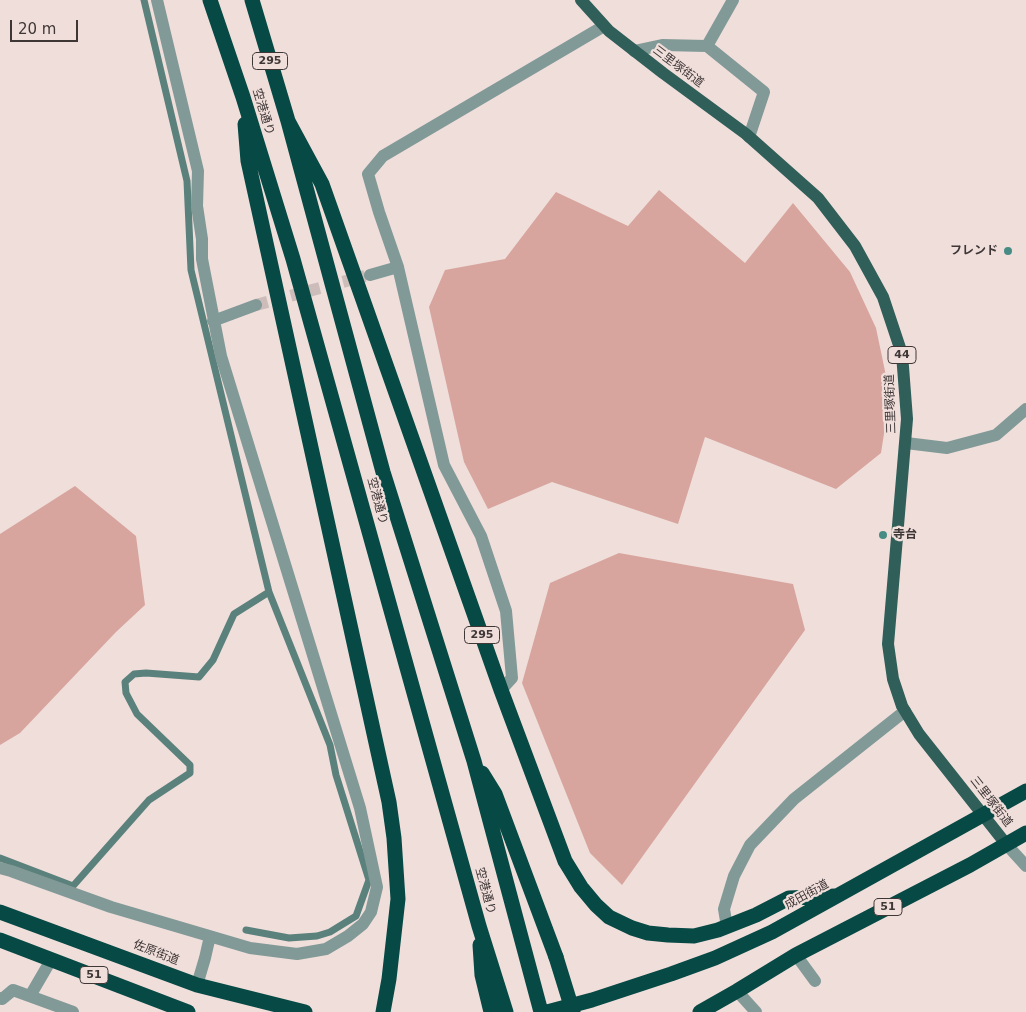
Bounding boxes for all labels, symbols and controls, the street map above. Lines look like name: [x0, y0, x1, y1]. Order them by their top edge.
scale bar: [12, 10, 80, 42]
text: 20 m: [18, 20, 56, 38]
street label: 三里塚街道: [650, 43, 706, 91]
road number: 295: [252, 52, 288, 70]
street label: 空港通り: [249, 87, 277, 137]
place label: フレンド: [950, 244, 998, 258]
marker: フレンド: [1002, 245, 1014, 257]
road number: 44: [888, 346, 916, 364]
street label: 三里塚街道: [883, 374, 899, 434]
street label: 空港通り: [364, 476, 390, 526]
place label: 寺台: [893, 528, 917, 542]
marker: 寺台: [877, 529, 889, 541]
road number: 295: [464, 626, 500, 644]
street label: 三里塚街道: [967, 774, 1015, 830]
street label: 空港通り: [472, 866, 498, 916]
street label: 成田街道: [783, 877, 831, 913]
road number: 51: [874, 899, 902, 916]
street label: 佐原街道: [131, 938, 181, 968]
road number: 51: [80, 966, 108, 984]

